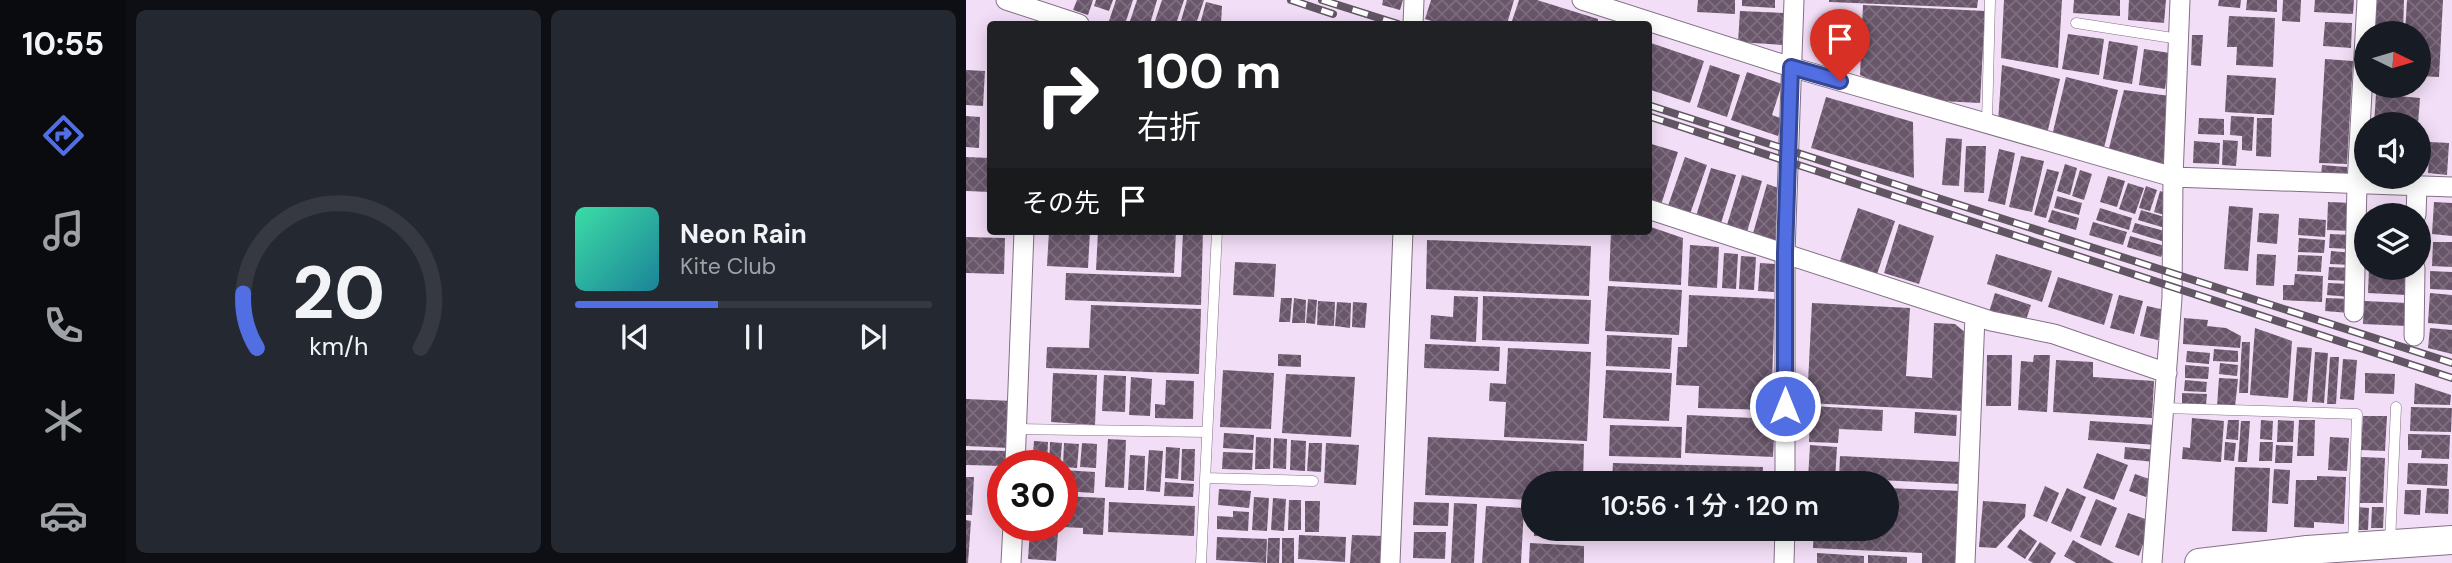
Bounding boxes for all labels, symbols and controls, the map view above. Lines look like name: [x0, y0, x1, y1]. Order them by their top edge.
pin: [1810, 9, 1870, 81]
icon: arrive: [1821, 20, 1859, 58]
north arrow: [2354, 21, 2431, 98]
map controls: [2354, 21, 2431, 280]
text: 10:55: [22, 23, 104, 65]
text: 100 m: [1137, 39, 1281, 103]
icon: right: [1022, 49, 1113, 140]
text: 右折: [1137, 106, 1201, 148]
icon: directions: [39, 111, 88, 160]
button: sound: [2354, 112, 2431, 189]
icon: arrive: [1114, 182, 1152, 220]
text: その先: [1022, 186, 1100, 220]
button: layers: [2354, 203, 2431, 280]
icon: music: [39, 206, 88, 255]
text: Neon Rain: [680, 217, 807, 251]
text: 20: [292, 246, 385, 341]
text: Kite Club: [680, 251, 776, 281]
icon: phone: [39, 301, 88, 350]
icon: previous: [616, 318, 654, 356]
icon: pause: [735, 318, 773, 356]
icon: next: [854, 318, 892, 356]
text: km/h: [309, 329, 368, 362]
position arrow: [1748, 369, 1822, 443]
icon: climate: [39, 396, 88, 445]
speed limit sign: 30: [987, 450, 1078, 541]
text: 10:56 · 1 分 · 120 m: [1601, 489, 1819, 523]
icon: car: [39, 491, 88, 540]

